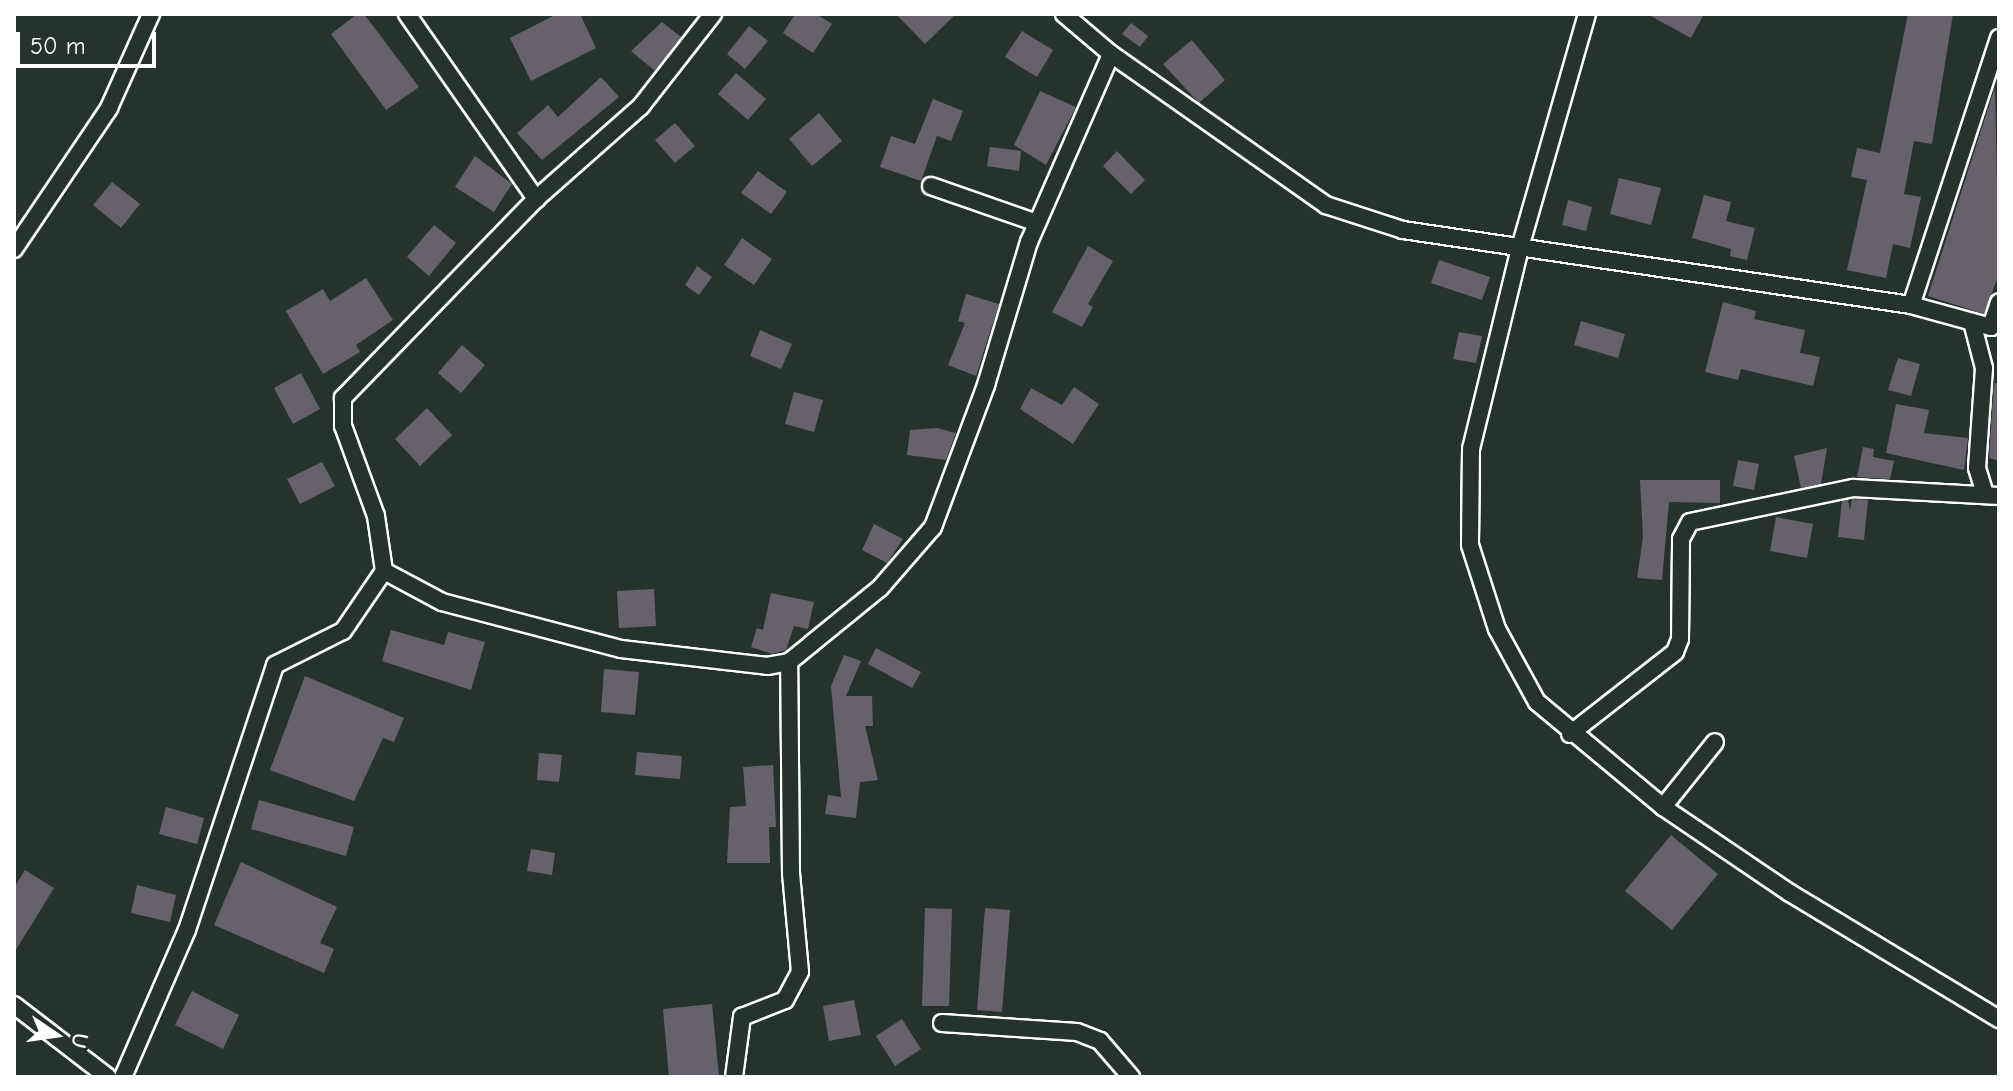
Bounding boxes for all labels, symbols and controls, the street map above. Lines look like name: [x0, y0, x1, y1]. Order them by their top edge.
scale bar: [20, 16, 160, 66]
text: 50 m: [30, 32, 86, 60]
north arrow: [16, 995, 96, 1075]
text: U: [65, 1030, 94, 1050]

